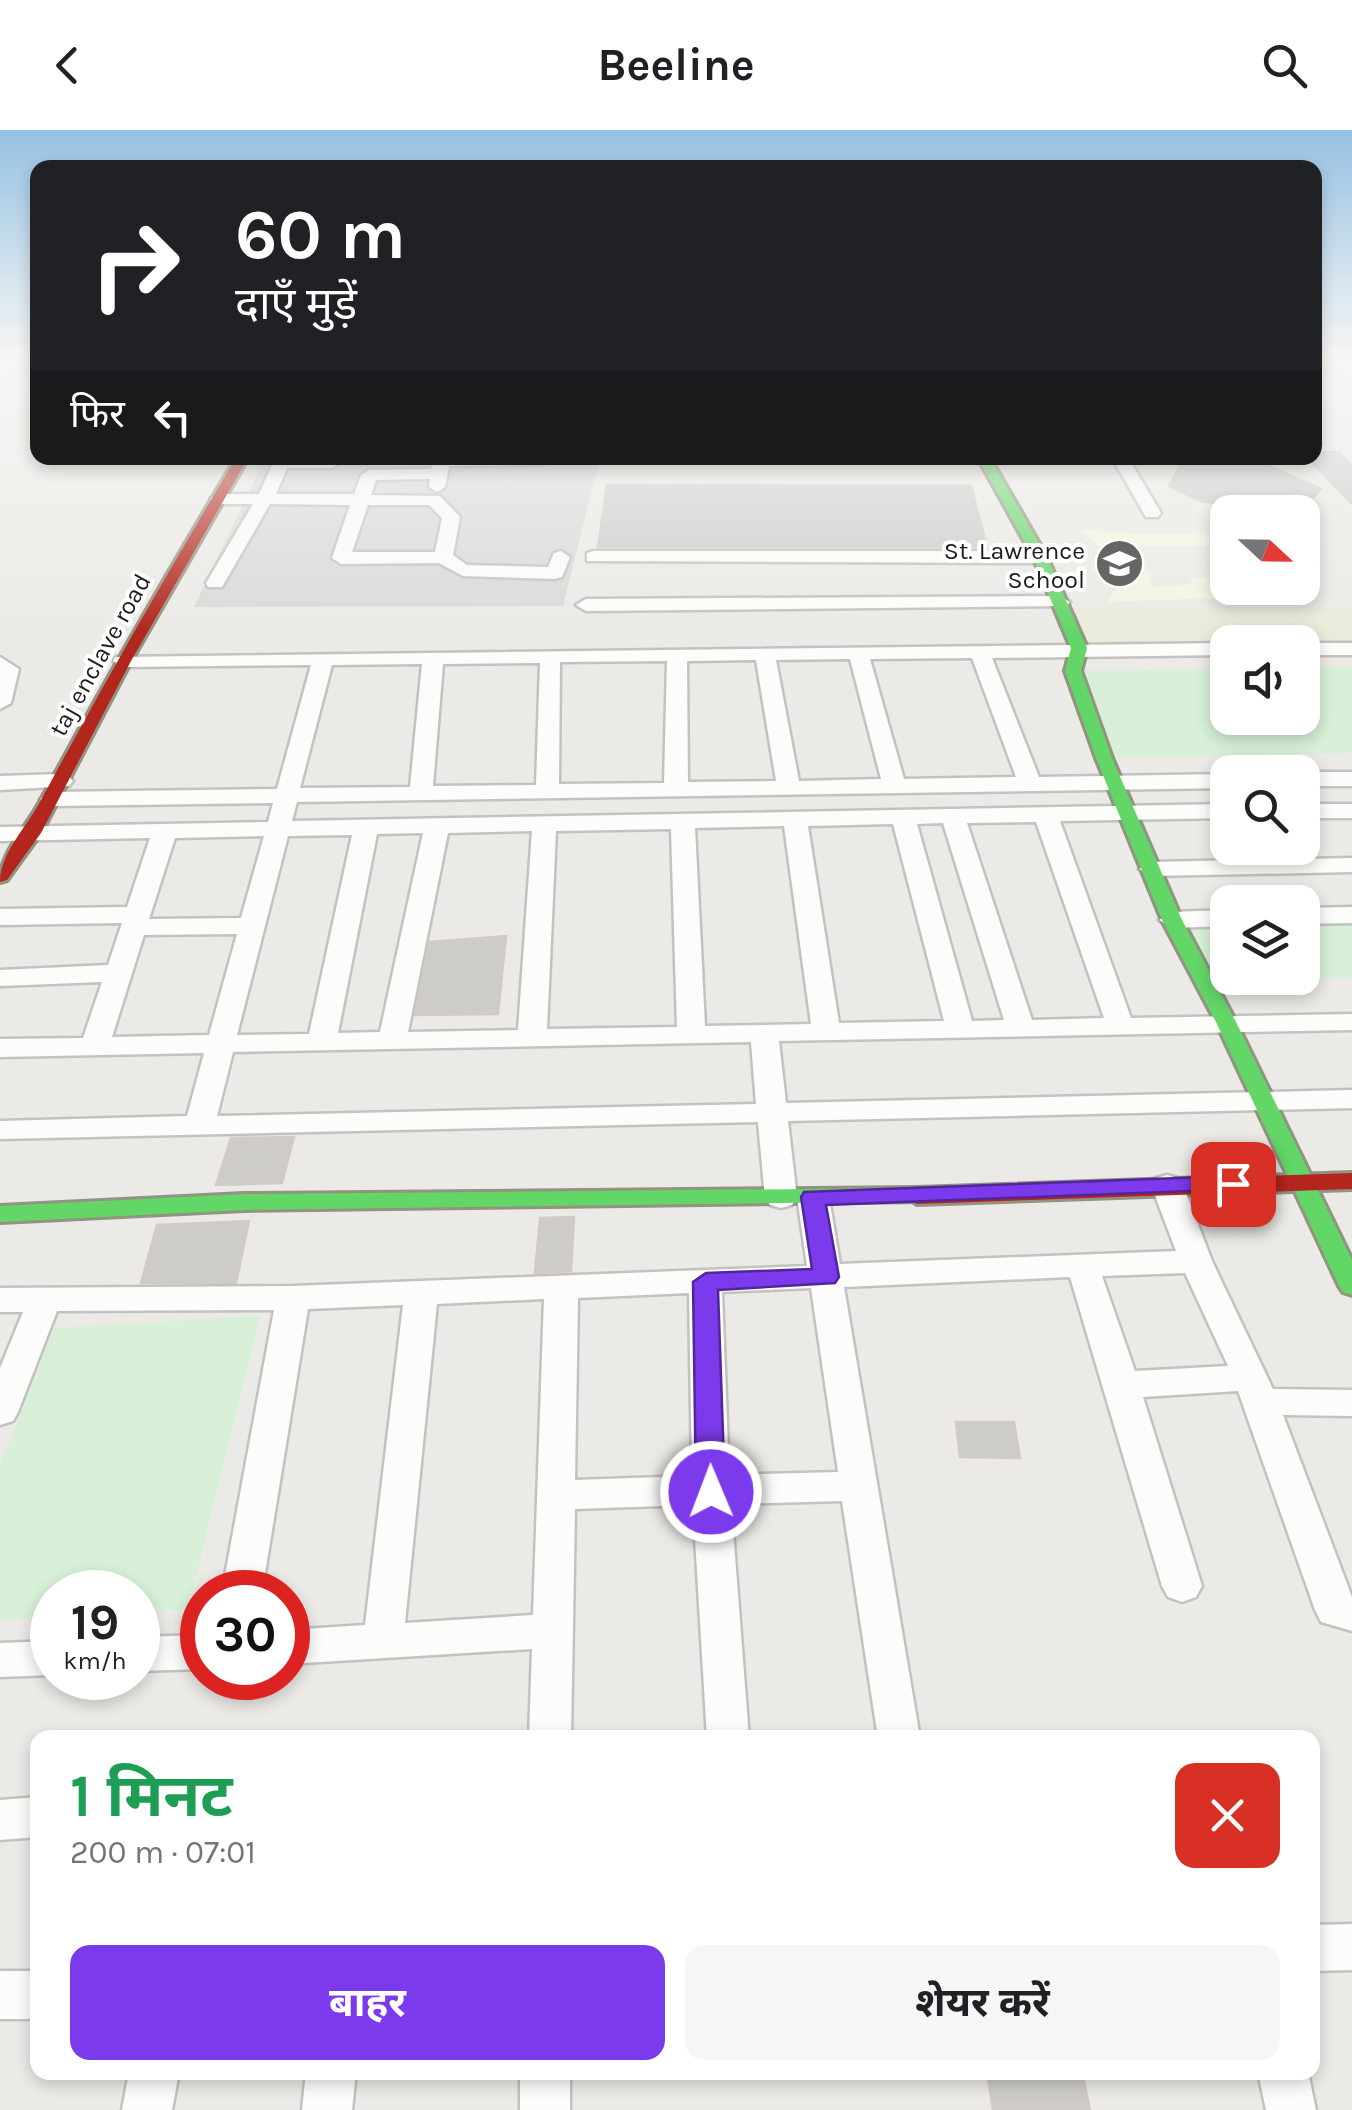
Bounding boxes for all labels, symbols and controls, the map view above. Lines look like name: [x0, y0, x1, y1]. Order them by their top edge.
icon: back: [40, 38, 95, 93]
icon: search: [1257, 38, 1312, 93]
text: Beeline: [597, 39, 755, 91]
text: 60 m: [235, 194, 406, 276]
icon: right: [70, 200, 200, 330]
text: दाएँ मुड़ें: [235, 278, 357, 330]
icon: left: [145, 390, 200, 445]
text: फिर: [70, 392, 125, 437]
north arrow: [1210, 495, 1320, 605]
map controls: [1210, 495, 1320, 995]
place label: St. Lawrence School: [944, 536, 1085, 594]
school or university icon: St. Lawrence School: [1094, 538, 1146, 590]
street label: taj enclave road: [43, 569, 157, 741]
button: sound: [1210, 625, 1320, 735]
button: search: [1210, 755, 1320, 865]
button: layers: [1210, 885, 1320, 995]
pin: [1191, 1142, 1276, 1227]
icon: arrive: [1206, 1157, 1261, 1212]
position arrow: [659, 1440, 763, 1544]
speed limit sign: 30: [180, 1570, 310, 1700]
text: 19: [71, 1593, 119, 1652]
text: km/h: [63, 1646, 127, 1675]
text: 1 मिनट: [70, 1761, 233, 1831]
button: close: [1175, 1763, 1280, 1868]
text: 200 m · 07:01: [70, 1834, 256, 1871]
button: बाहर: [70, 1945, 665, 2060]
button: शेयर करें: [685, 1945, 1280, 2060]

